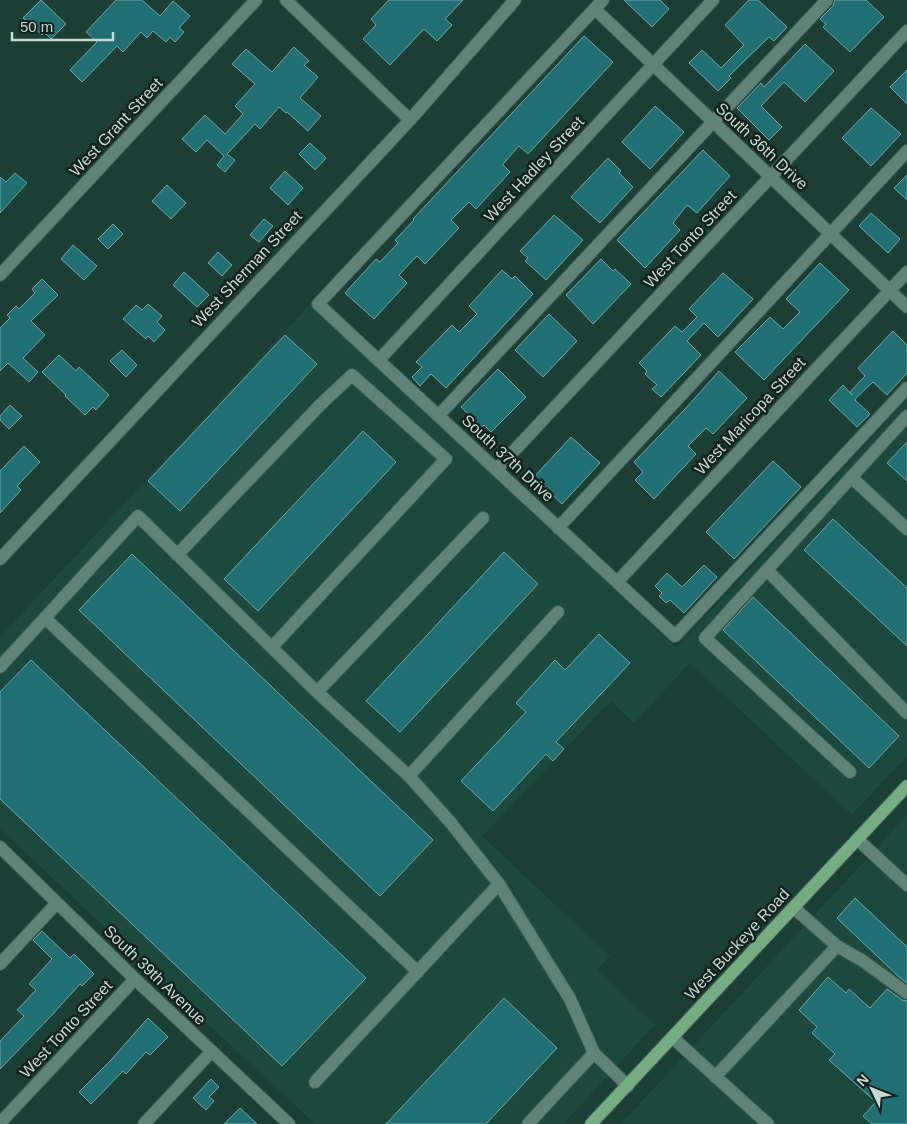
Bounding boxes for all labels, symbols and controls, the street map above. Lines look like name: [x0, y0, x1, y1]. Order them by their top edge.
scale bar: [12, 10, 114, 42]
text: 50 m: [20, 18, 53, 35]
street label: West Grant Street: [66, 74, 166, 180]
street label: South 36th Drive: [713, 99, 811, 193]
street label: West Hadley Street: [481, 113, 587, 225]
street label: West Tonto Street: [641, 187, 740, 291]
street label: West Sherman Street: [189, 207, 306, 331]
street label: West Maricopa Street: [691, 354, 809, 478]
street label: South 37th Drive: [459, 411, 557, 505]
street label: West Buckeye Road: [681, 885, 793, 1003]
street label: South 39th Avenue: [101, 922, 210, 1028]
street label: West Tonto Street: [17, 977, 116, 1081]
north arrow: [847, 1064, 897, 1114]
text: N: [853, 1071, 872, 1089]

